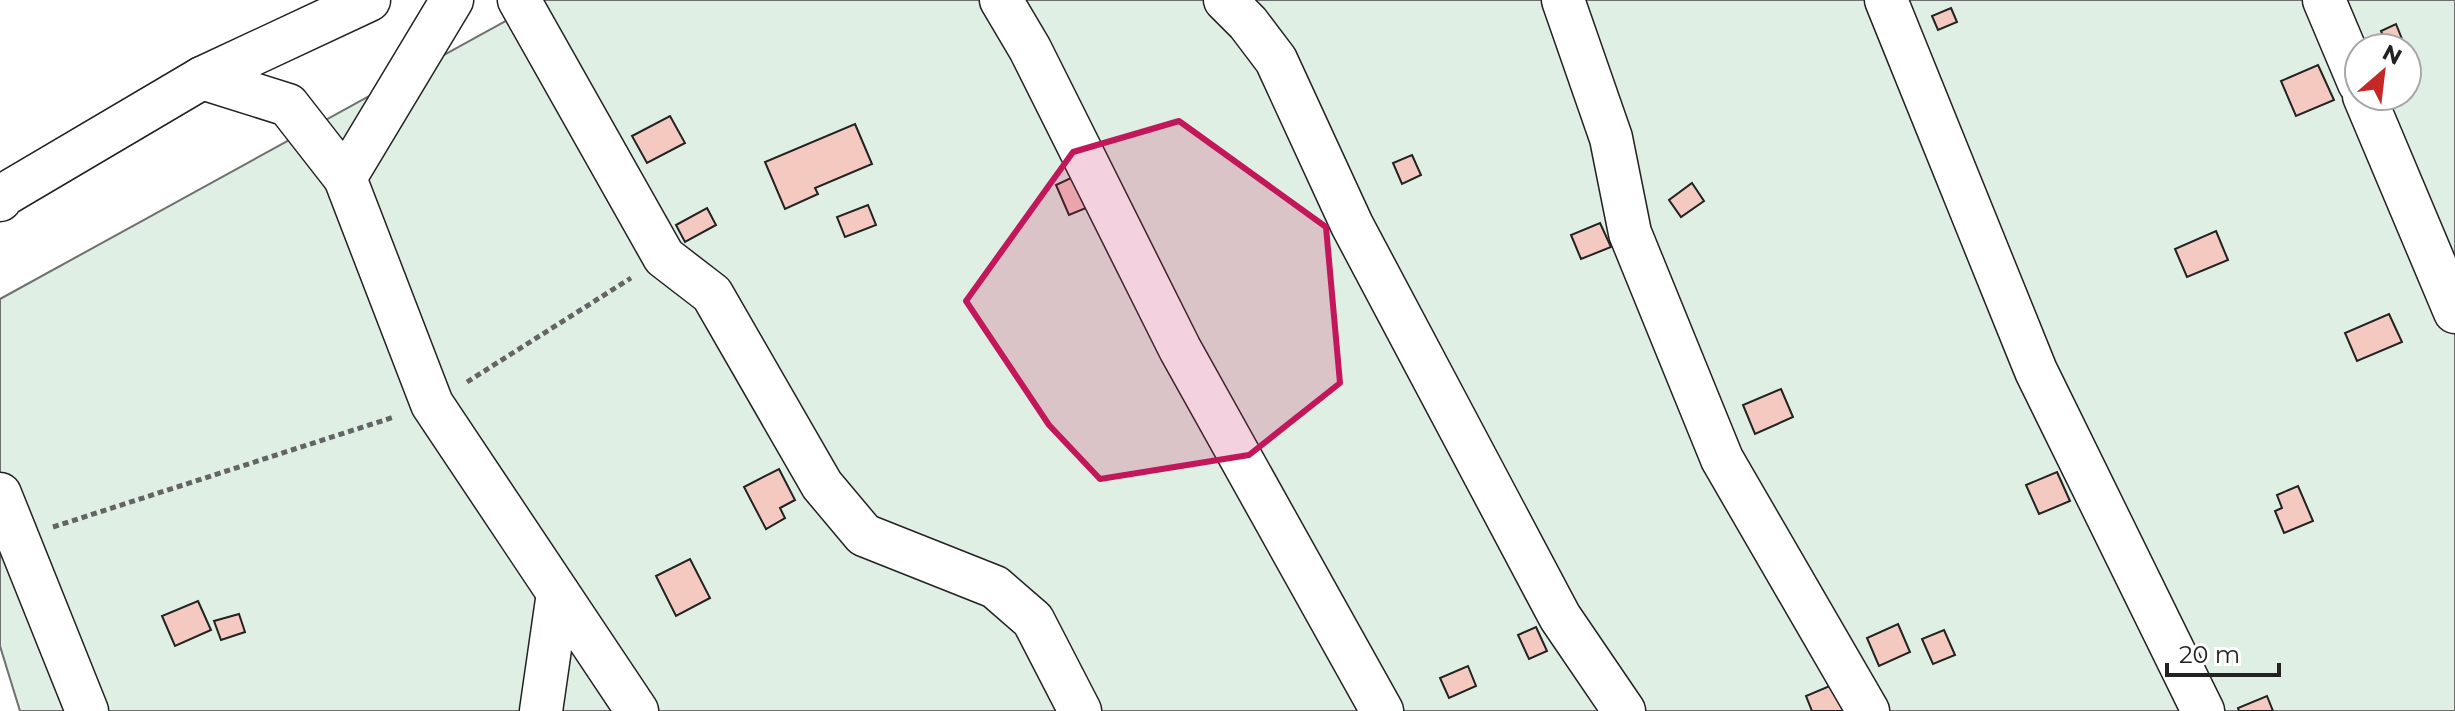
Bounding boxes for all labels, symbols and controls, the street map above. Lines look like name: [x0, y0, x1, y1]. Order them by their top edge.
north arrow: [2343, 32, 2423, 112]
text: N: [2378, 39, 2406, 71]
scale bar: [2167, 627, 2279, 677]
text: 20 m: [2179, 640, 2240, 669]

